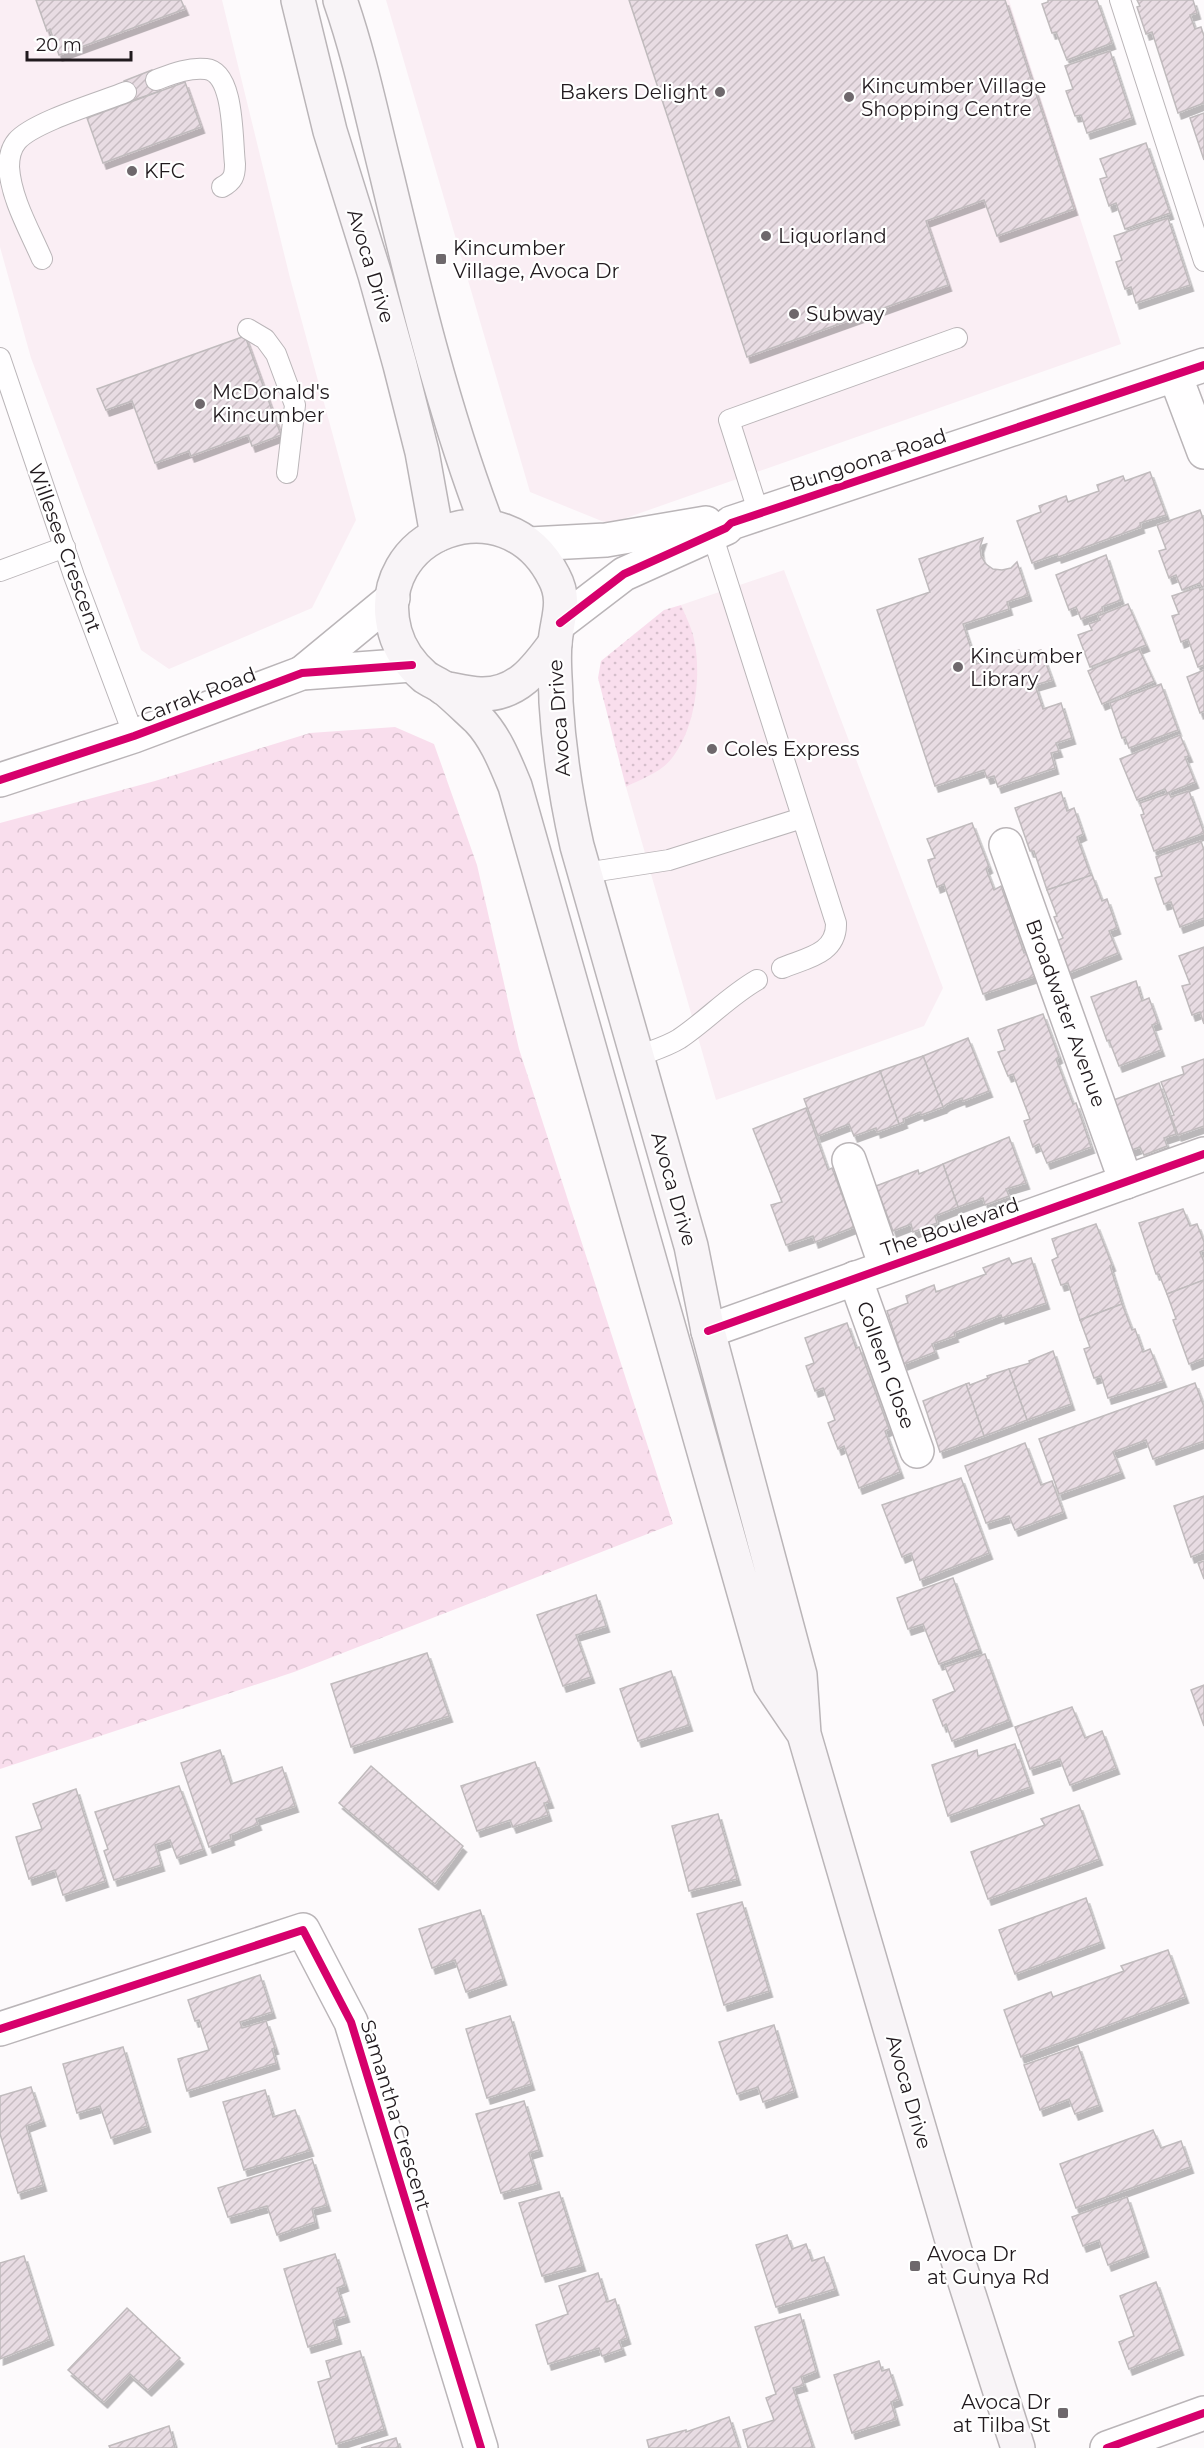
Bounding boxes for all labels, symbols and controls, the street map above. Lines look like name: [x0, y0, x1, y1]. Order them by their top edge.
scale bar: [27, 24, 130, 62]
text: 20 m: [36, 34, 82, 56]
place label: Kincumber Village Shopping Centre: [861, 74, 1046, 121]
place label: Bakers Delight: [560, 80, 708, 104]
marker: Bakers Delight: [713, 85, 727, 99]
marker: Kincumber Village Shopping Centre: [842, 90, 856, 104]
place label: KFC: [144, 159, 185, 183]
marker: KFC: [125, 164, 139, 178]
street label: Avoca Drive: [342, 206, 400, 326]
place label: Liquorland: [778, 224, 887, 248]
marker: Liquorland: [759, 229, 773, 243]
place label: Kincumber Village, Avoca Dr: [453, 236, 620, 283]
marker: Kincumber Village, Avoca Dr: [434, 252, 448, 266]
place label: Subway: [806, 302, 885, 326]
marker: Subway: [787, 307, 801, 321]
place label: McDonald's Kincumber: [212, 380, 330, 427]
marker: McDonald's Kincumber: [193, 397, 207, 411]
street label: Bungoona Road: [786, 423, 950, 497]
street label: Willesee Crescent: [23, 460, 107, 636]
place label: Kincumber Library: [970, 644, 1083, 691]
street label: Avoca Drive: [543, 659, 575, 777]
marker: Kincumber Library: [951, 660, 965, 674]
street label: Carrak Road: [137, 662, 259, 728]
place label: Coles Express: [724, 737, 860, 761]
marker: Coles Express: [705, 742, 719, 756]
street label: Broadwater Avenue: [1021, 916, 1111, 1110]
street label: Avoca Drive: [646, 1129, 702, 1249]
street label: The Boulevard: [878, 1192, 1022, 1262]
street label: Colleen Close: [852, 1298, 920, 1432]
street label: Samantha Crescent: [356, 2017, 436, 2213]
street label: Avoca Drive: [881, 2032, 937, 2152]
place label: Avoca Dr at Gunya Rd: [927, 2242, 1050, 2289]
marker: Avoca Dr at Gunya Rd: [908, 2259, 922, 2273]
place label: Avoca Dr at Tilba St: [953, 2390, 1051, 2437]
marker: Avoca Dr at Tilba St: [1056, 2406, 1070, 2420]

